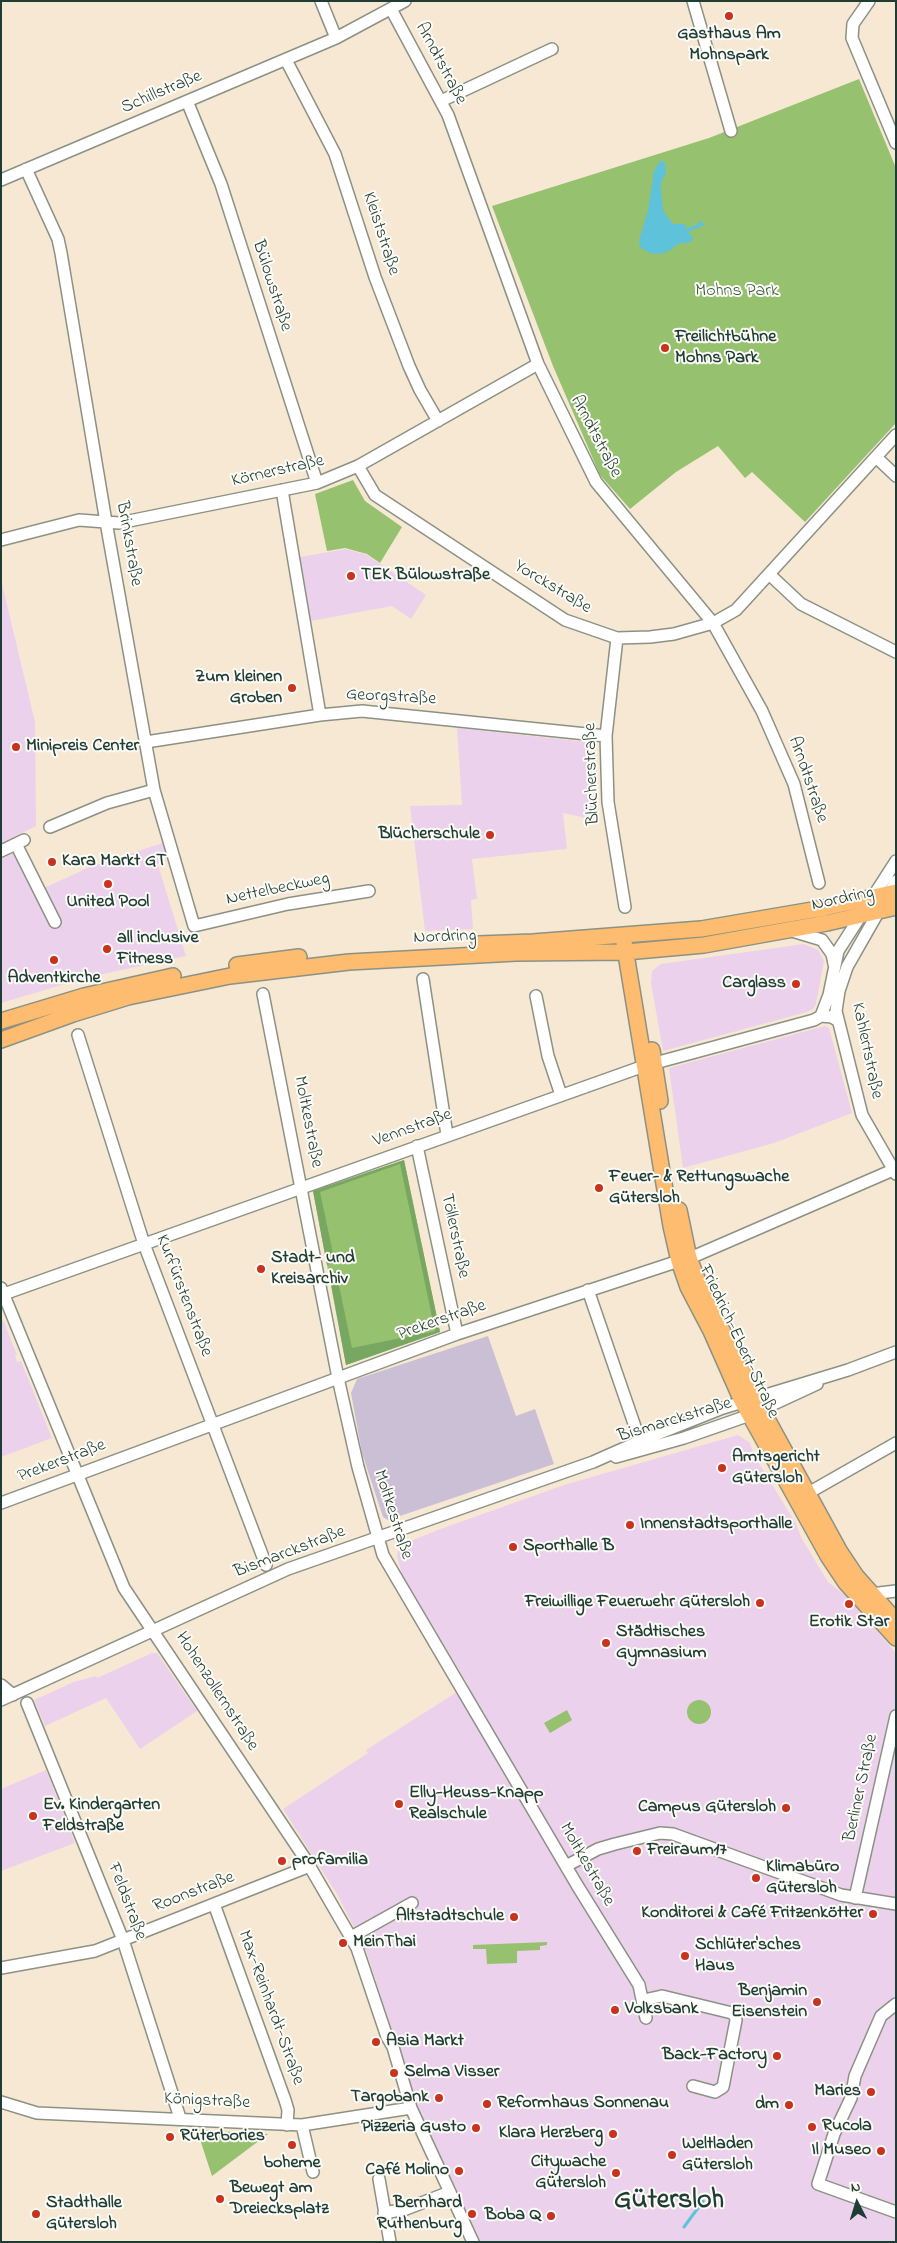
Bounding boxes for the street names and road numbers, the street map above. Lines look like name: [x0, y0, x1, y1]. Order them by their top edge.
street label: Arndtstraße: [409, 19, 471, 109]
street label: Schillstraße: [118, 66, 206, 120]
street label: Kleiststraße: [356, 190, 404, 278]
street label: Bülowstraße: [246, 238, 296, 334]
street label: Arndtstraße: [564, 392, 626, 482]
street label: Körnerstraße: [230, 451, 326, 493]
street label: Brinkstraße: [110, 500, 146, 588]
street label: Yorckstraße: [509, 556, 595, 620]
street label: Georgstraße: [345, 685, 437, 711]
street label: Blücherstraße: [580, 722, 606, 826]
street label: Arndtstraße: [782, 734, 832, 826]
street label: Nettelbeckweg: [224, 869, 332, 911]
street label: Nordring: [810, 883, 876, 917]
street label: Nordring: [413, 926, 477, 950]
street label: Kahlertstraße: [845, 1001, 887, 1101]
street label: Moltkestraße: [288, 1074, 326, 1170]
street label: Vennstraße: [371, 1105, 455, 1153]
street label: Töllerstraße: [434, 1192, 474, 1280]
street label: Kurfürstenstraße: [150, 1232, 216, 1360]
street label: Friedrich-Ebert-Straße: [693, 1262, 783, 1422]
street label: Prekerstraße: [395, 1296, 489, 1346]
street label: Bismarckstraße: [616, 1393, 734, 1449]
street label: Prekerstraße: [15, 1435, 109, 1489]
street label: Moltkestraße: [367, 1468, 417, 1562]
street label: Bismarckstraße: [231, 1522, 349, 1584]
street label: Hohenzollernstraße: [169, 1628, 263, 1756]
street label: Berliner Straße: [840, 1732, 884, 1844]
street label: Moltkestraße: [553, 1819, 619, 1911]
street label: Feldstraße: [101, 1860, 151, 1944]
street label: Roonstraße: [150, 1868, 238, 1918]
street label: Max-Reinhardt-Straße: [232, 1928, 308, 2088]
street label: Königstraße: [163, 2089, 251, 2115]

